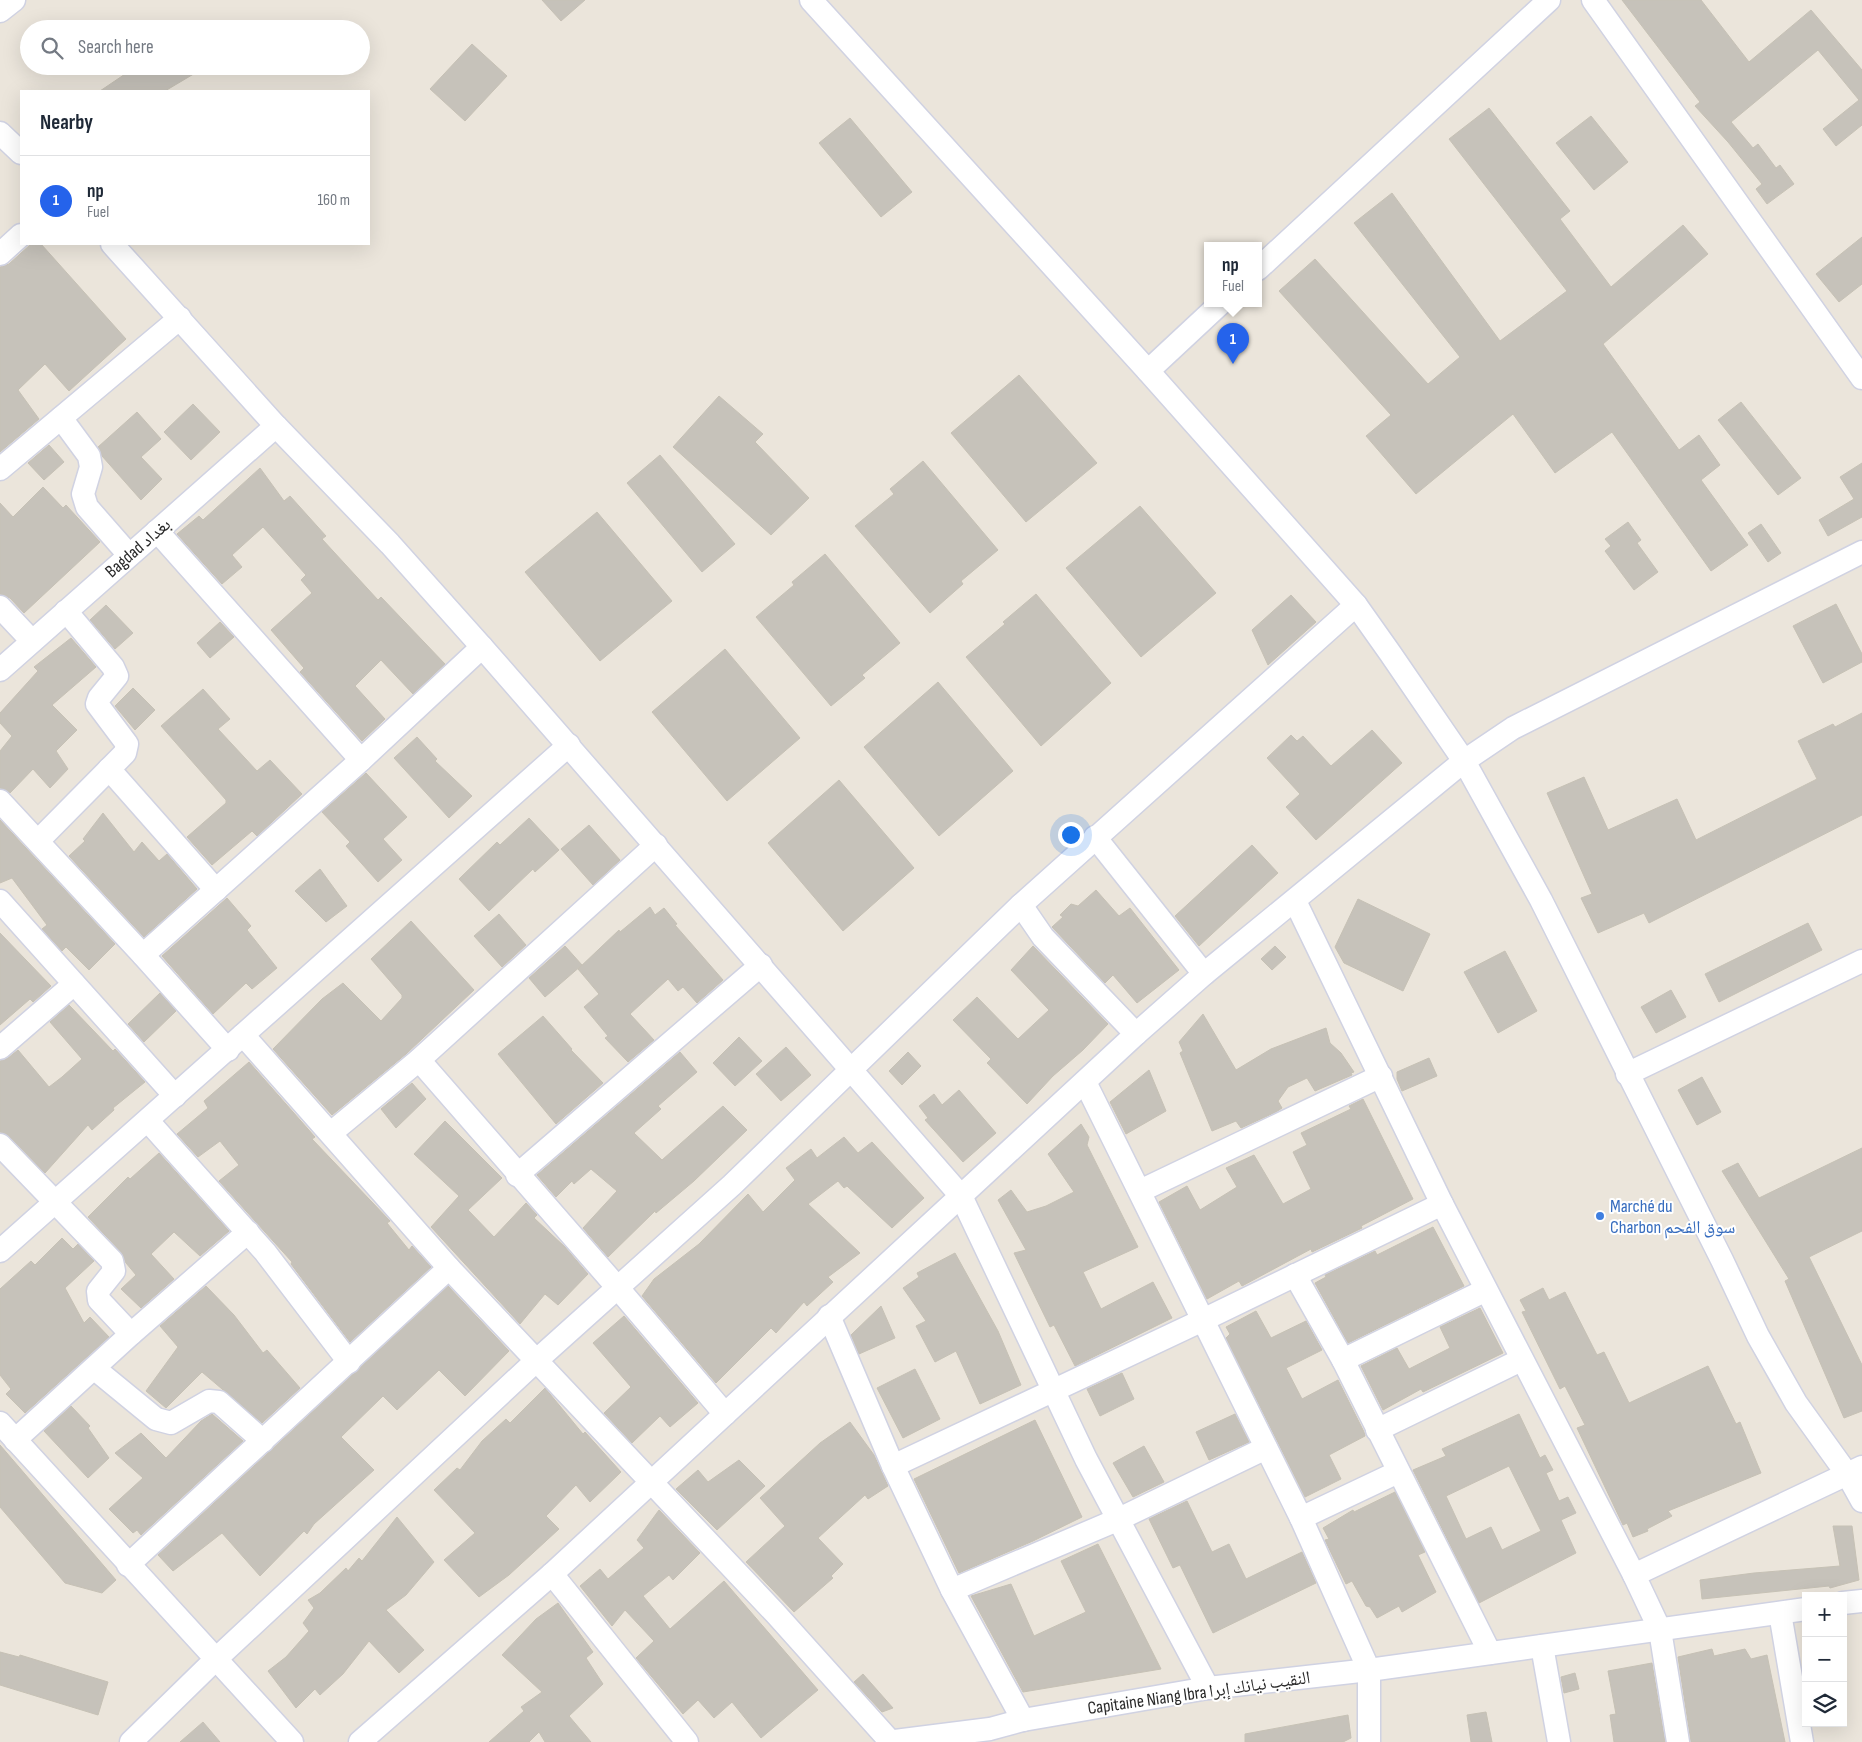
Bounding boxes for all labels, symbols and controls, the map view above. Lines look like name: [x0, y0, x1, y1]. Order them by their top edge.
search box: [20, 20, 370, 75]
icon: search: [38, 34, 66, 62]
text: Search here: [78, 36, 154, 59]
text: Nearby: [40, 110, 93, 135]
text: np: [87, 180, 104, 203]
text: 1: [53, 191, 59, 210]
text: 160 m: [317, 191, 350, 210]
text: Fuel: [87, 203, 109, 222]
popup: [1204, 242, 1262, 307]
text: np: [1222, 254, 1239, 277]
text: Fuel: [1222, 277, 1244, 296]
pin: 1: [1217, 323, 1249, 364]
street label: Bagdad بغداد: [101, 514, 175, 582]
your location: [1058, 822, 1084, 848]
place label: Marché du Charbon سوق الفحم: [1610, 1196, 1735, 1239]
marker: Marché du Charbon سوق الفحم: [1594, 1210, 1606, 1222]
map controls: [1802, 1592, 1847, 1727]
button: +: [1802, 1592, 1847, 1637]
button: −: [1802, 1637, 1847, 1682]
street label: Capitaine Niang Ibra النقيب نيانك إبرا: [1086, 1667, 1312, 1720]
button: layers: [1802, 1682, 1847, 1727]

